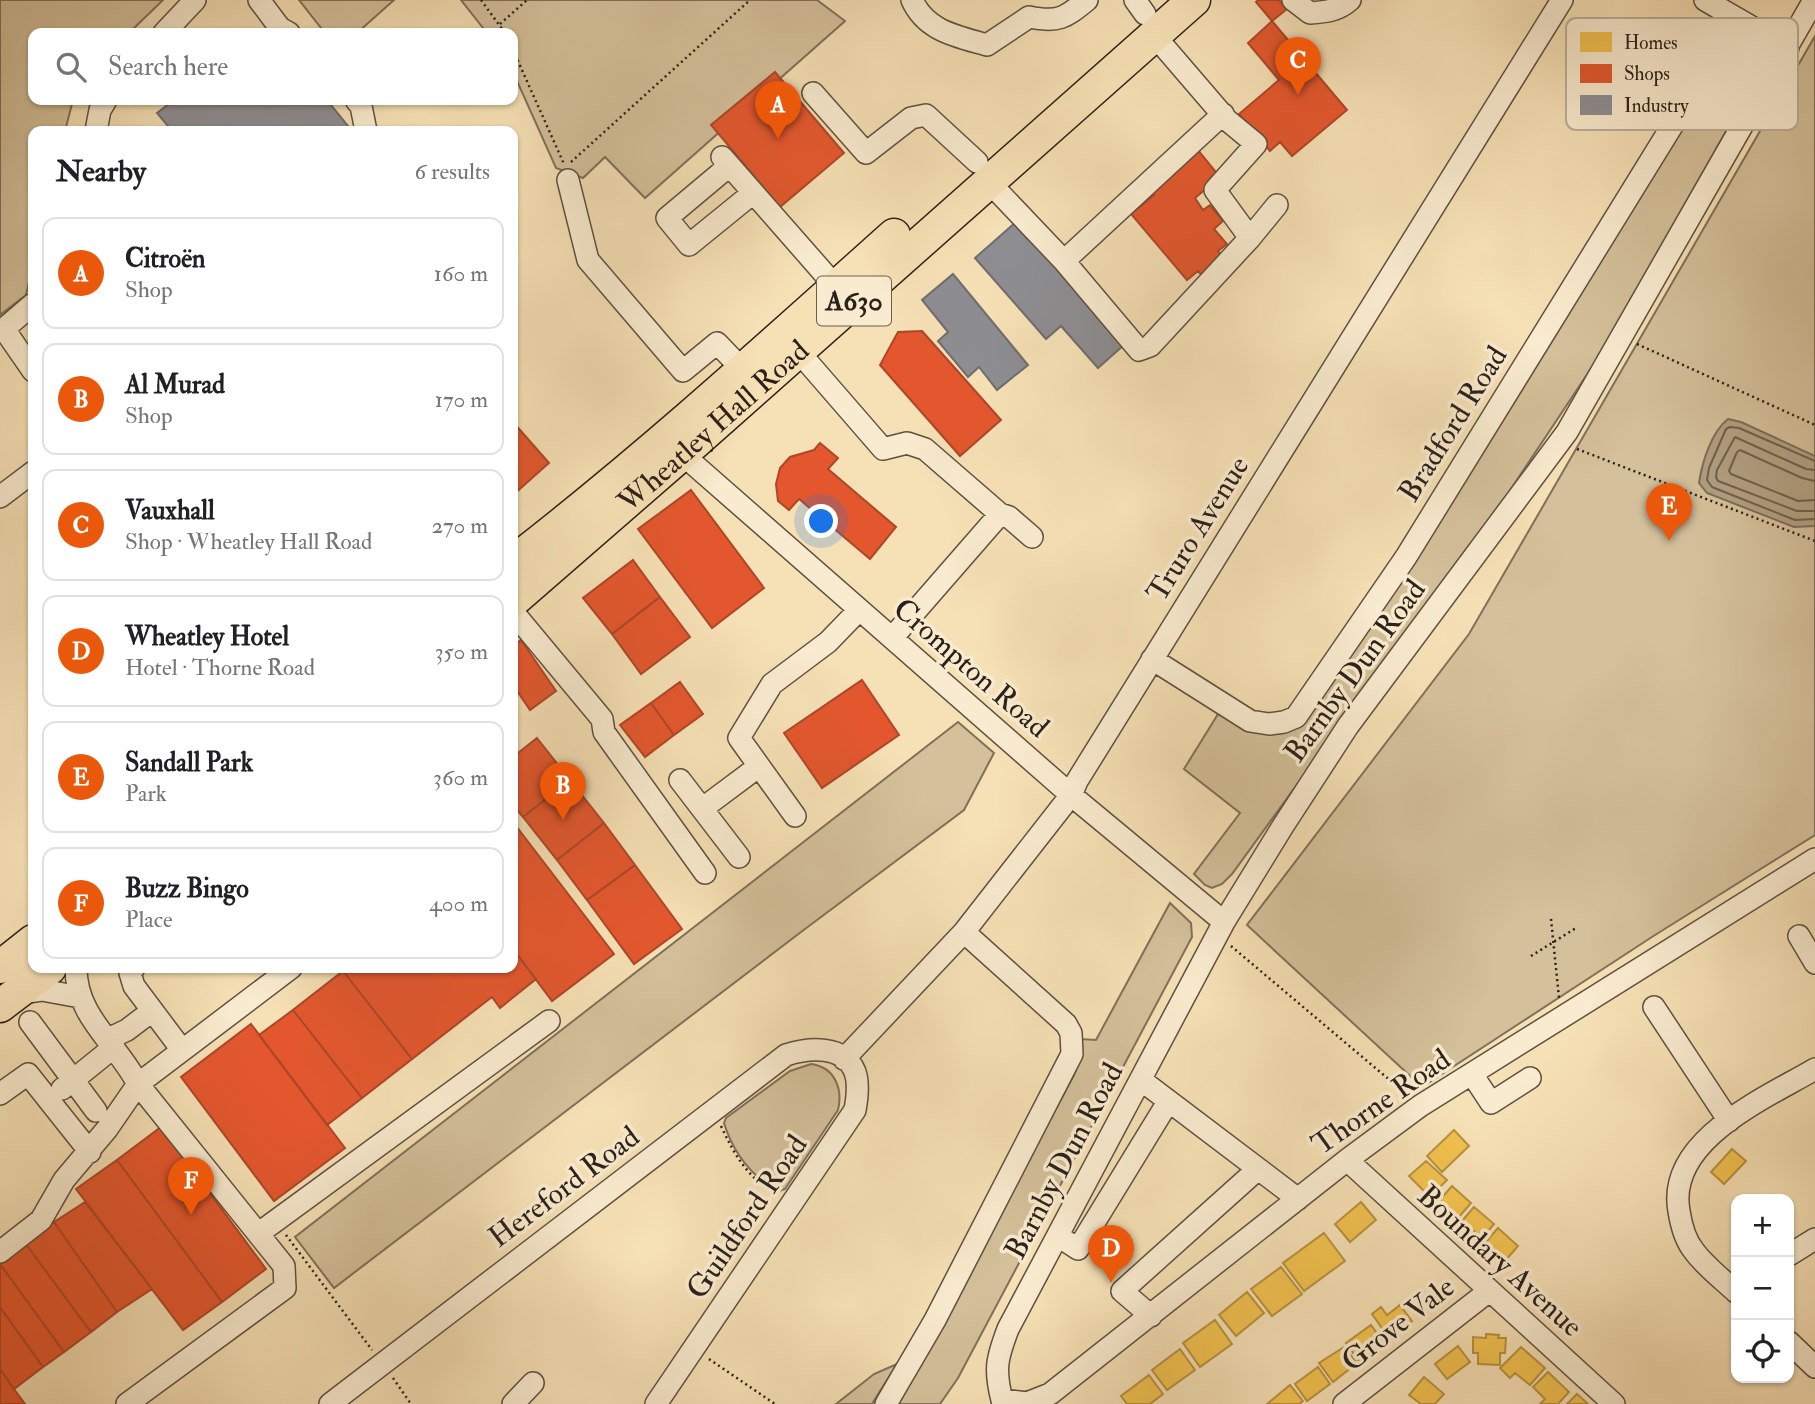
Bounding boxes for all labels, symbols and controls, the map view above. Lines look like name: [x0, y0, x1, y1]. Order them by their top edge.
legend: [1566, 18, 1798, 130]
search box: [28, 28, 518, 105]
text: Homes: [1624, 31, 1678, 55]
pin: C: [1275, 37, 1321, 95]
icon: search: [52, 48, 90, 86]
text: Search here: [108, 51, 228, 83]
text: Shops: [1624, 62, 1670, 87]
pin: A: [755, 81, 801, 139]
text: Industry: [1624, 94, 1689, 118]
text: Nearby: [56, 153, 146, 190]
text: 6 results: [415, 157, 490, 186]
text: Citroën: [125, 243, 205, 275]
text: A: [74, 259, 88, 288]
text: 160 m: [434, 259, 488, 288]
text: Shop: [125, 275, 173, 304]
road number: A630: [817, 276, 891, 326]
street label: Wheatley Hall Road: [609, 332, 817, 521]
street label: Bradford Road: [1391, 339, 1516, 509]
text: Al Murad: [125, 369, 225, 401]
text: B: [73, 385, 89, 414]
text: 170 m: [435, 385, 488, 414]
text: Shop: [125, 401, 173, 430]
street label: Truro Avenue: [1139, 449, 1257, 609]
pin: E: [1646, 483, 1692, 541]
text: Vauxhall: [125, 495, 215, 527]
your location: [804, 504, 838, 538]
text: C: [73, 511, 89, 540]
text: 270 m: [431, 511, 488, 540]
text: Shop · Wheatley Hall Road: [125, 527, 372, 556]
street label: Barnby Dun Road: [1276, 572, 1434, 770]
street label: Crompton Road: [886, 590, 1057, 746]
text: Wheatley Hotel: [125, 621, 289, 653]
text: D: [72, 637, 90, 666]
text: 350 m: [435, 637, 488, 666]
text: Hotel · Thorne Road: [125, 653, 315, 682]
text: Sandall Park: [125, 747, 253, 779]
pin: B: [540, 762, 586, 820]
text: E: [73, 763, 89, 792]
text: 360 m: [433, 763, 488, 792]
text: Park: [125, 779, 167, 808]
text: Buzz Bingo: [125, 873, 249, 905]
text: F: [74, 889, 88, 918]
text: 400 m: [429, 889, 488, 918]
text: Place: [125, 905, 173, 934]
street label: Thorne Road: [1305, 1041, 1458, 1163]
street label: Barnby Dun Road: [997, 1057, 1131, 1265]
street label: Hereford Road: [481, 1118, 647, 1256]
street label: Guildford Road: [679, 1128, 816, 1306]
pin: F: [168, 1157, 214, 1215]
street label: Boundary Avenue: [1410, 1177, 1590, 1345]
map controls: [1731, 1194, 1794, 1383]
button: +: [1731, 1194, 1794, 1257]
pin: D: [1088, 1225, 1134, 1283]
button: −: [1731, 1257, 1794, 1320]
street label: Grove Vale: [1334, 1268, 1462, 1380]
button: locate: [1731, 1320, 1794, 1383]

